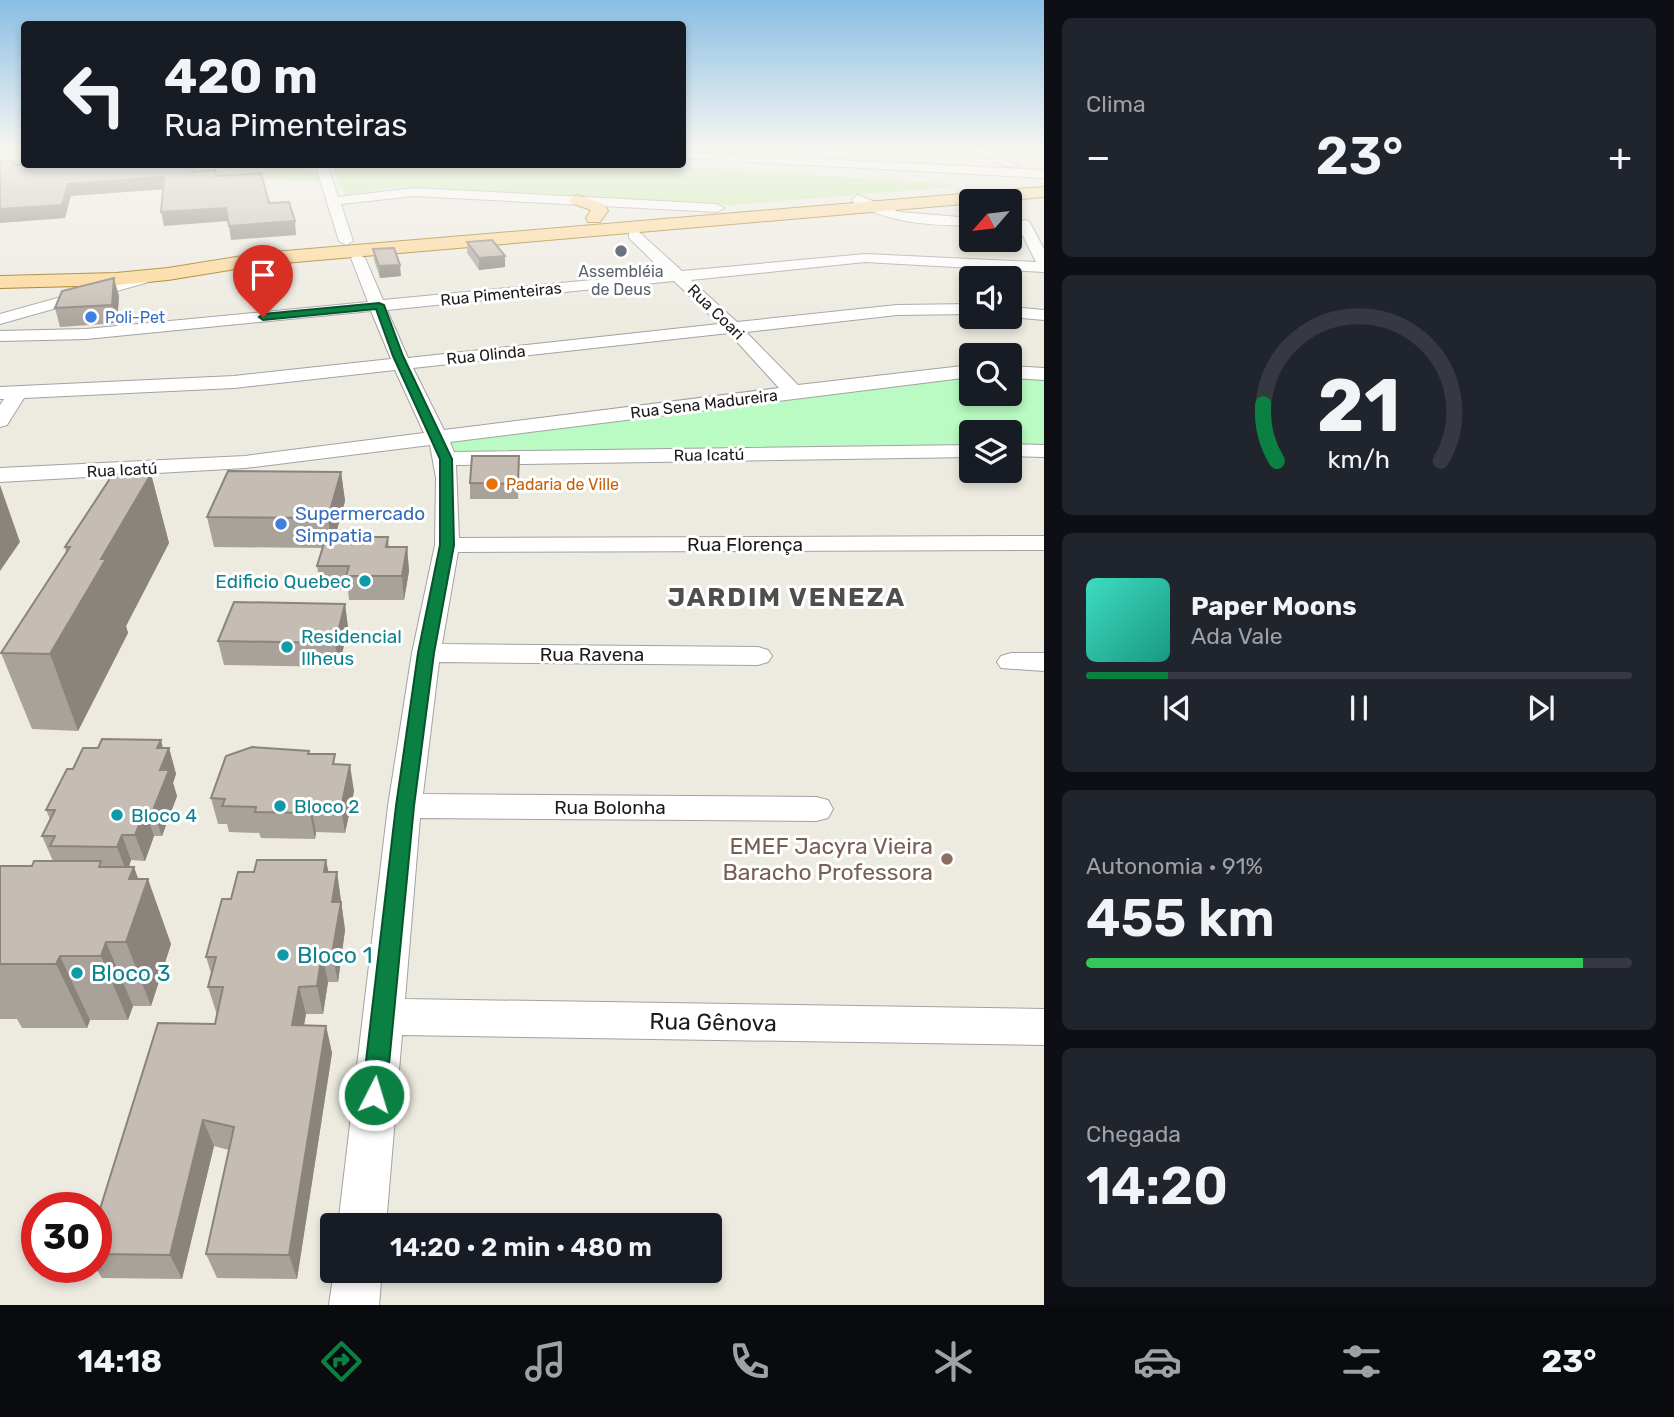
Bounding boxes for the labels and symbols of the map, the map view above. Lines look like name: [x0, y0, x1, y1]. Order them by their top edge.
north arrow: [959, 189, 1022, 252]
marker: Assembléia de Deus: [613, 243, 629, 259]
pin: [233, 245, 293, 317]
place label: Assembléia de Deus: [578, 262, 664, 299]
street label: Rua Pimenteiras: [439, 278, 563, 310]
street label: Rua Coari: [684, 280, 748, 344]
place label: Poli-Pet: [105, 308, 165, 327]
marker: Poli-Pet: [83, 309, 99, 325]
street label: Rua Olinda: [445, 341, 527, 369]
street label: Rua Sena Madureira: [629, 386, 779, 422]
street label: Rua Icatú: [673, 445, 745, 465]
street label: Rua Icatú: [86, 459, 158, 481]
place label: Padaria de Ville: [506, 475, 619, 494]
marker: Padaria de Ville: [484, 476, 500, 492]
place label: Supermercado Simpatia: [295, 502, 425, 547]
marker: Supermercado Simpatia: [273, 516, 289, 532]
street label: Rua Florença: [687, 533, 803, 556]
place label: Edificio Quebec: [215, 570, 351, 593]
marker: Edificio Quebec: [357, 573, 373, 589]
district label: JARDIM VENEZA: [668, 582, 906, 613]
place label: Residencial Ilheus: [301, 625, 402, 670]
marker: Residencial Ilheus: [279, 639, 295, 655]
street label: Rua Ravena: [540, 643, 644, 666]
place label: Bloco 2: [294, 795, 359, 818]
street label: Rua Bolonha: [554, 796, 666, 819]
marker: Bloco 2: [272, 798, 288, 814]
place label: Bloco 4: [131, 804, 197, 827]
marker: Bloco 4: [109, 807, 125, 823]
place label: EMEF Jacyra Vieira Baracho Professora: [722, 832, 933, 886]
marker: EMEF Jacyra Vieira Baracho Professora: [939, 851, 955, 867]
place label: Bloco 1: [297, 941, 373, 969]
marker: Bloco 1: [275, 947, 291, 963]
place label: Bloco 3: [91, 959, 171, 987]
marker: Bloco 3: [69, 965, 85, 981]
street label: Rua Gênova: [649, 1007, 777, 1037]
position arrow: [337, 1058, 411, 1132]
speed limit sign: 30: [21, 1192, 112, 1283]

